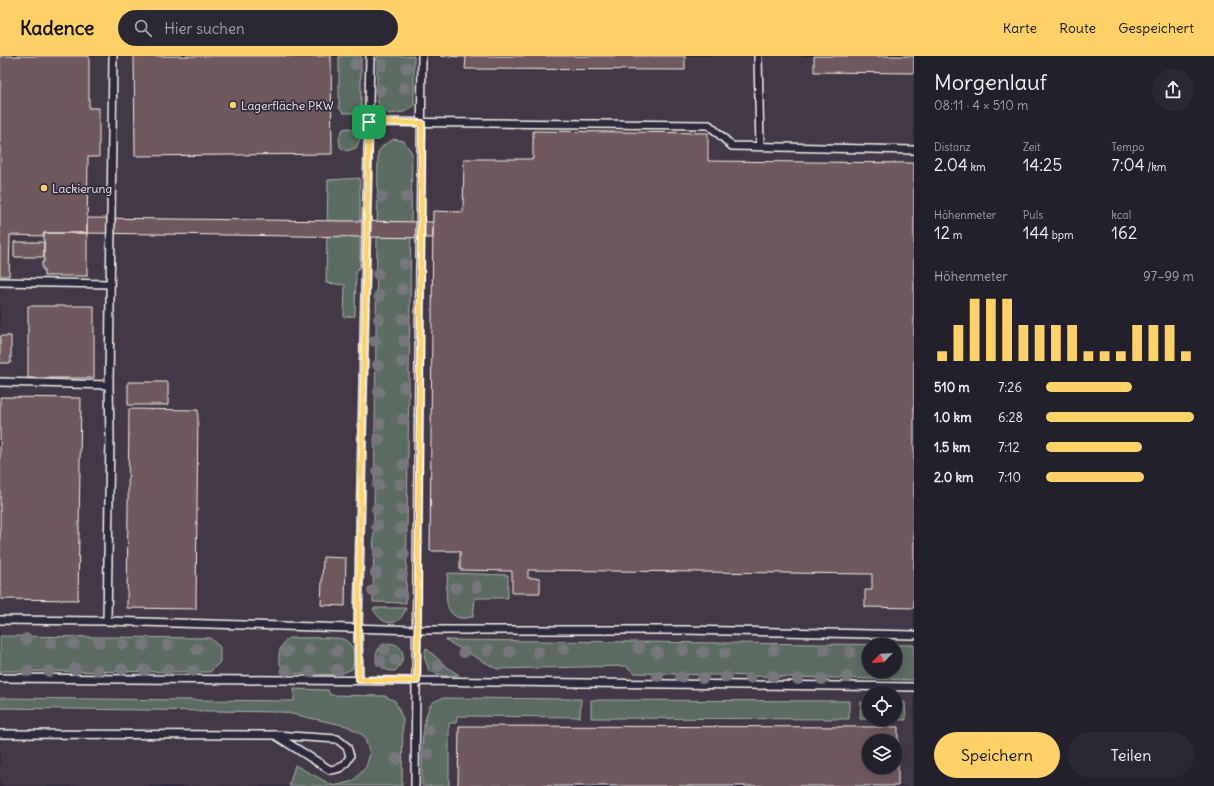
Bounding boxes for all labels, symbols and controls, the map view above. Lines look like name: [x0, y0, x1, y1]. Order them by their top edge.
search box: [118, 10, 398, 46]
text: Kadence: [20, 16, 94, 40]
icon: search: [132, 17, 154, 39]
text: Hier suchen: [164, 19, 245, 38]
text: Karte: [1003, 19, 1037, 37]
text: Route: [1059, 19, 1096, 37]
text: Gespeichert: [1118, 19, 1194, 37]
text: Morgenlauf: [934, 68, 1047, 96]
button: share: [1152, 69, 1194, 111]
text: 08:11 · 4 × 510 m: [934, 97, 1028, 114]
place label: Lagerfläche PKW: [241, 98, 334, 113]
marker: Lagerfläche PKW: [228, 100, 238, 110]
pin: [352, 105, 386, 139]
icon: arrive: [358, 111, 380, 133]
text: Distanz: [934, 140, 971, 154]
text: Zeit: [1023, 140, 1041, 154]
text: Tempo: [1111, 140, 1144, 154]
text: 2.04: [934, 154, 968, 176]
text: 14:25: [1023, 154, 1062, 176]
text: 7:04: [1111, 154, 1145, 176]
text: km: [968, 160, 986, 174]
text: /km: [1145, 160, 1166, 174]
place label: Lackierung: [52, 181, 112, 196]
marker: Lackierung: [39, 183, 49, 193]
text: Höhenmeter: [934, 208, 996, 222]
text: Puls: [1023, 208, 1043, 222]
text: kcal: [1111, 208, 1131, 222]
text: 12: [934, 222, 950, 244]
text: 144: [1023, 222, 1049, 244]
text: 162: [1111, 222, 1137, 244]
text: m: [950, 228, 962, 242]
text: bpm: [1049, 228, 1074, 242]
text: Höhenmeter: [934, 268, 1008, 285]
text: 97–99 m: [1143, 268, 1194, 285]
text: 510 m: [934, 379, 970, 396]
text: 7:26: [998, 379, 1022, 396]
text: 1.0 km: [934, 409, 972, 426]
text: 6:28: [998, 409, 1023, 426]
text: 1.5 km: [934, 439, 970, 456]
text: 7:12: [998, 439, 1020, 456]
text: 2.0 km: [934, 469, 974, 486]
text: 7:10: [998, 469, 1021, 486]
north arrow: [862, 638, 902, 678]
map controls: [862, 638, 902, 774]
button: locate: [862, 686, 902, 726]
button: Speichern: [934, 732, 1060, 778]
button: Teilen: [1068, 732, 1194, 778]
button: layers: [862, 734, 902, 774]

